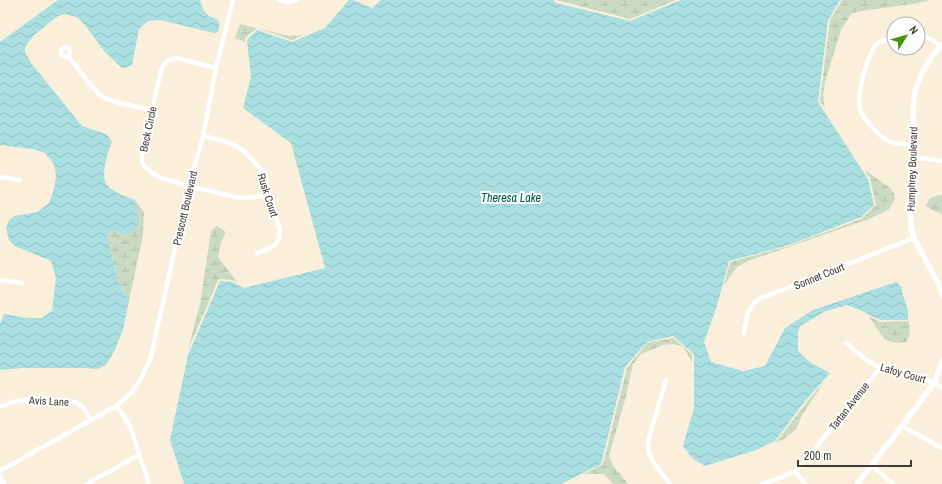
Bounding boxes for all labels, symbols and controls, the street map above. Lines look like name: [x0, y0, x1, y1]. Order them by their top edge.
north arrow: [886, 16, 926, 56]
text: N: [906, 23, 922, 37]
street label: Beck Circle: [136, 105, 160, 153]
street label: Humphrey Boulevard: [904, 126, 920, 212]
street label: Prescott Boulevard: [170, 169, 200, 247]
street label: Rusk Court: [254, 171, 282, 219]
water label: Theresa Lake: [481, 190, 542, 206]
street label: Sonnet Court: [792, 259, 847, 292]
street label: Lafoy Court: [879, 360, 928, 386]
street label: Tartan Avenue: [826, 379, 872, 433]
street label: Avis Lane: [28, 393, 69, 409]
scale bar: [798, 442, 911, 468]
text: 200 m: [804, 448, 831, 464]

